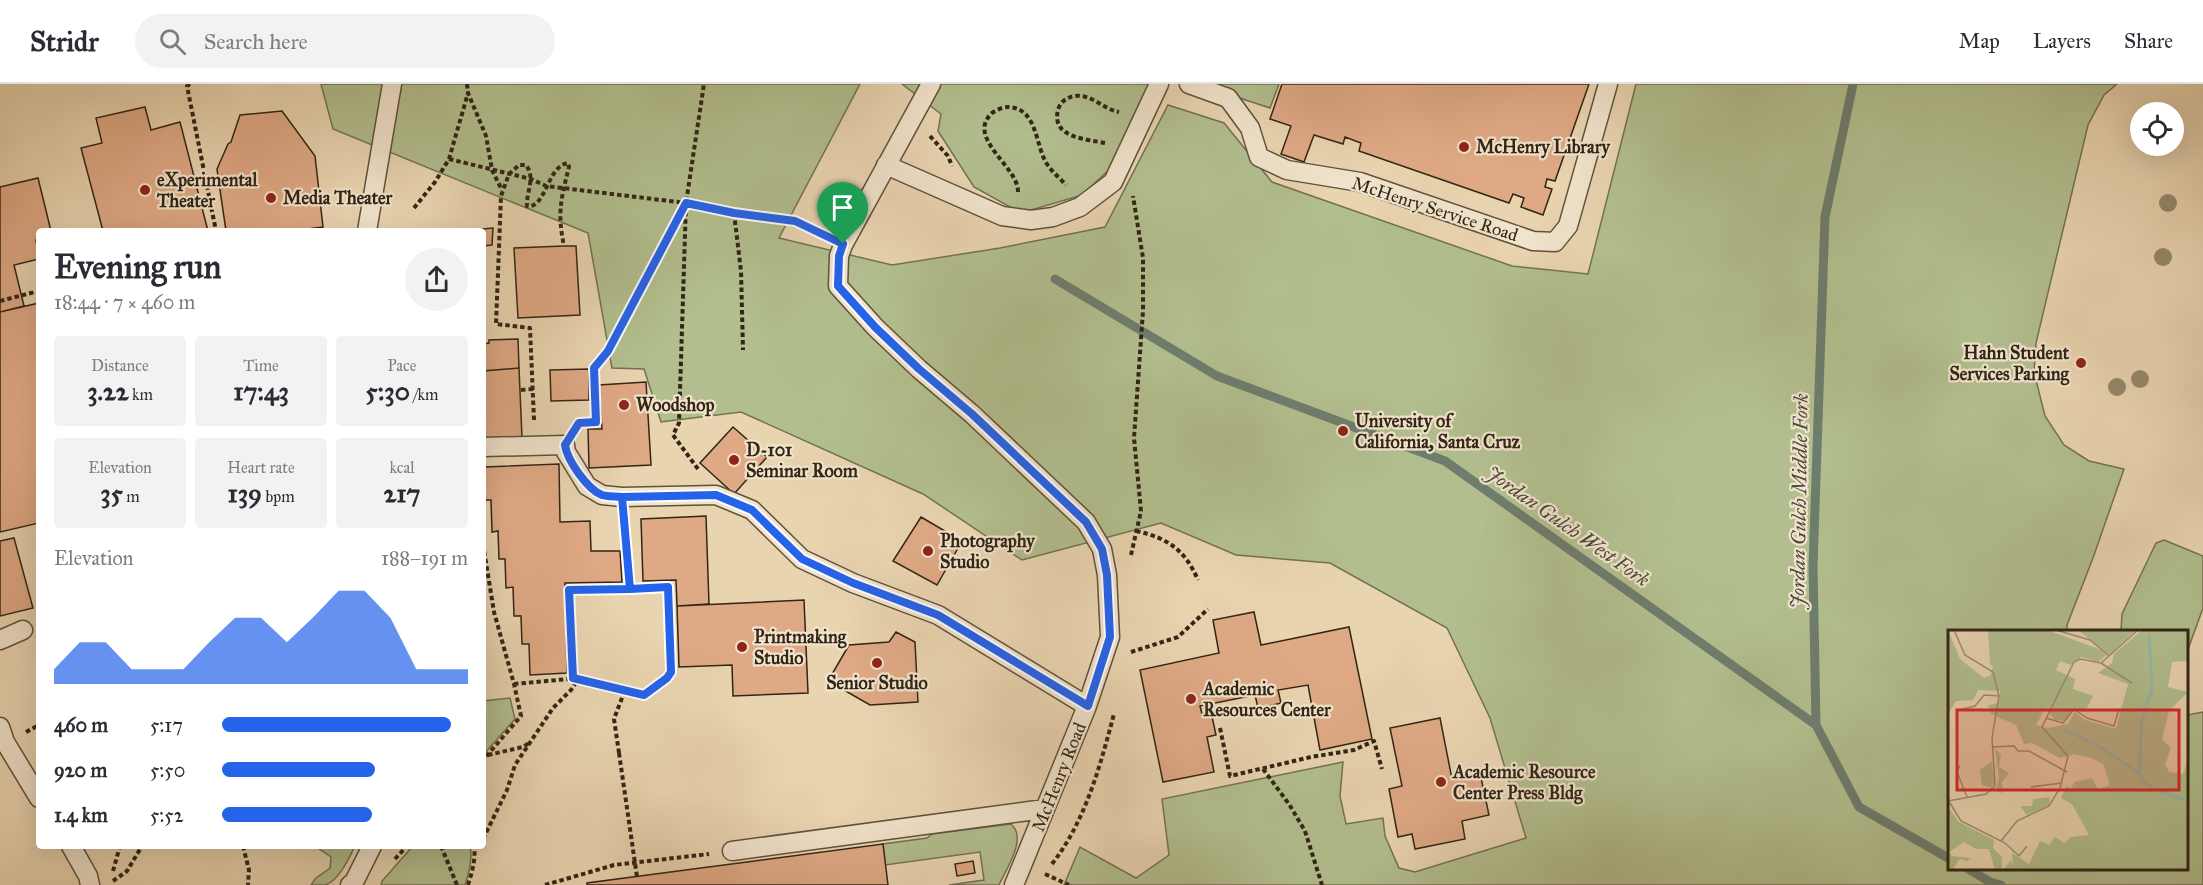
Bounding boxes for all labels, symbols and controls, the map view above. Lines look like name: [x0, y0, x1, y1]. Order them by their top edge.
search box: [135, 14, 555, 68]
text: Stridr: [30, 24, 99, 59]
icon: search: [156, 25, 189, 58]
text: Search here: [204, 28, 308, 55]
text: Map: [1959, 28, 2000, 54]
text: Layers: [2033, 28, 2091, 54]
text: Share: [2124, 28, 2173, 54]
map controls: [2130, 102, 2184, 156]
button: locate: [2130, 102, 2184, 156]
place label: McHenry Library: [1476, 136, 1611, 159]
marker: McHenry Library: [1457, 140, 1471, 154]
place label: eXperimental Theater: [156, 169, 258, 212]
street label: McHenry Service Road: [1349, 172, 1521, 246]
pin: [817, 182, 868, 244]
marker: eXperimental Theater: [138, 183, 152, 197]
place label: Media Theater: [283, 187, 394, 209]
marker: Media Theater: [264, 191, 278, 205]
icon: arrive: [826, 191, 859, 224]
text: Evening run: [54, 247, 221, 287]
button: share: [405, 248, 468, 311]
text: 18:44 · 7 × 460 m: [54, 290, 195, 314]
place label: Hahn Student Services Parking: [1949, 342, 2070, 386]
text: Distance: [91, 356, 149, 375]
text: Time: [243, 356, 279, 375]
text: Pace: [387, 356, 417, 375]
marker: Hahn Student Services Parking: [2074, 356, 2088, 370]
text: 3.22: [87, 375, 129, 407]
text: 17:43: [233, 375, 289, 407]
text: 5:30: [366, 375, 410, 407]
text: km: [129, 385, 153, 404]
text: /km: [410, 385, 438, 404]
water label: Jordan Gulch Middle Fork: [1785, 393, 1813, 610]
place label: Woodshop: [636, 394, 715, 417]
marker: Woodshop: [617, 398, 631, 412]
place label: University of California, Santa Cruz: [1355, 410, 1521, 453]
marker: University of California, Santa Cruz: [1336, 424, 1350, 438]
place label: D-101 Seminar Room: [746, 439, 859, 482]
marker: D-101 Seminar Room: [727, 453, 741, 467]
text: Elevation: [88, 458, 152, 477]
text: Heart rate: [227, 458, 295, 477]
text: kcal: [389, 458, 415, 477]
water label: Jordan Gulch West Fork: [1481, 460, 1654, 592]
text: 35: [100, 477, 123, 509]
text: 139: [227, 477, 262, 509]
text: 217: [384, 477, 420, 509]
text: m: [123, 487, 140, 506]
text: bpm: [262, 487, 295, 506]
place label: Photography Studio: [940, 530, 1036, 573]
marker: Photography Studio: [921, 544, 935, 558]
text: Elevation: [54, 546, 133, 570]
text: 188–191 m: [381, 546, 468, 570]
place label: Printmaking Studio: [754, 626, 847, 669]
inset map: [1948, 630, 2188, 870]
marker: Printmaking Studio: [735, 640, 749, 654]
marker: Senior Studio: [870, 656, 884, 670]
place label: Senior Studio: [826, 672, 928, 694]
place label: Academic Resources Center: [1202, 678, 1332, 721]
marker: Academic Resources Center: [1184, 692, 1198, 706]
text: 460 m: [54, 713, 108, 737]
text: 5:17: [150, 713, 183, 737]
street label: McHenry Road: [1027, 719, 1091, 835]
text: 920 m: [54, 758, 107, 782]
text: 5:50: [150, 758, 185, 782]
place label: Academic Resource Center Press Bldg: [1452, 761, 1596, 805]
marker: Academic Resource Center Press Bldg: [1434, 775, 1448, 789]
text: 1.4 km: [54, 803, 108, 827]
text: 5:52: [150, 803, 184, 827]

